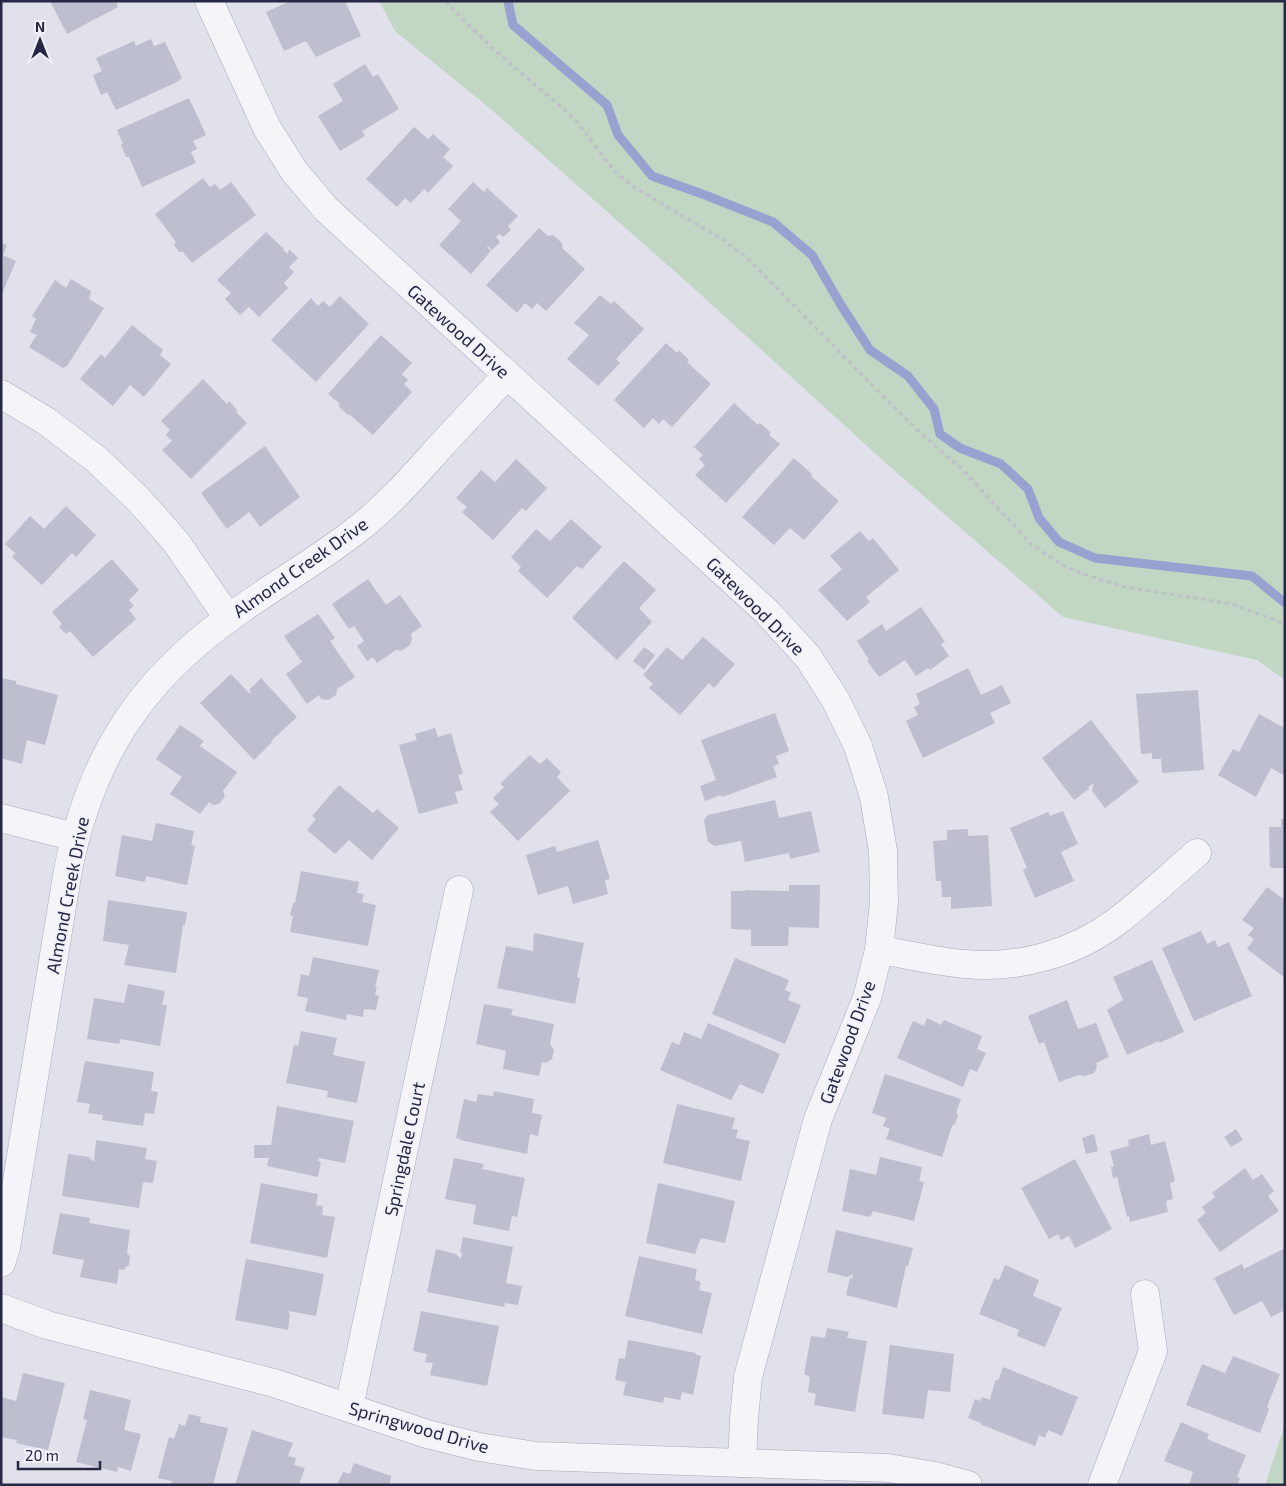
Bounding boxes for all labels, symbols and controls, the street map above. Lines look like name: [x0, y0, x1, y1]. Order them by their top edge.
north arrow: [15, 15, 65, 65]
text: N: [35, 18, 45, 35]
street label: Gatewood Drive: [403, 279, 515, 383]
street label: Almond Creek Drive: [228, 512, 372, 622]
street label: Gatewood Drive: [702, 552, 810, 660]
street label: Almond Creek Drive: [41, 815, 93, 975]
street label: Gatewood Drive: [814, 977, 880, 1107]
street label: Springdale Court: [379, 1080, 429, 1218]
street label: Springwood Drive: [346, 1396, 492, 1458]
scale bar: [18, 1438, 100, 1470]
text: 20 m: [25, 1446, 59, 1464]

